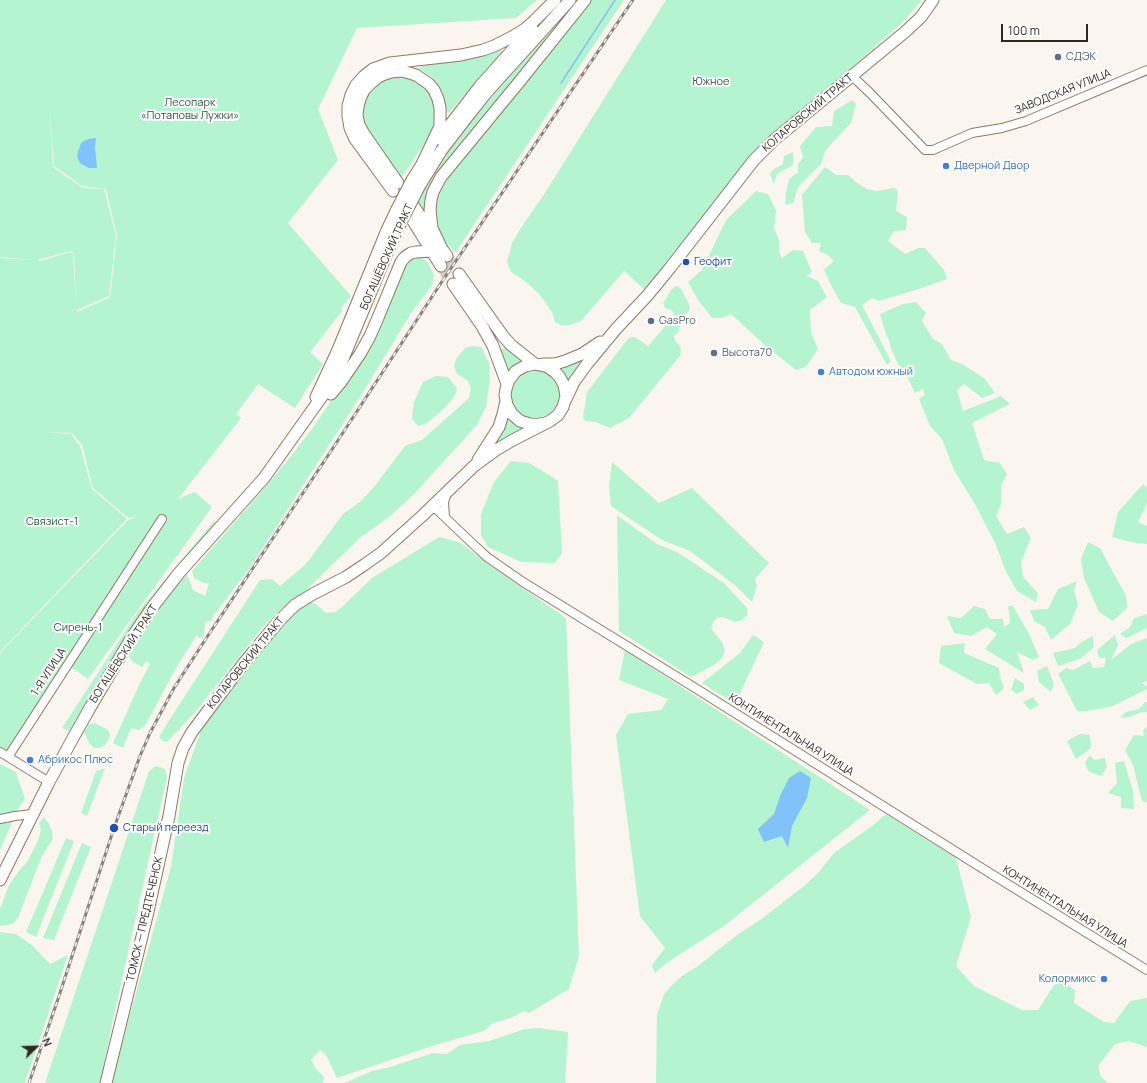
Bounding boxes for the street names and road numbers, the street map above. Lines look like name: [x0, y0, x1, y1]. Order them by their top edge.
street label: ЗАВОДСКАЯ УЛИЦА: [1013, 67, 1113, 117]
street label: КОЛАРОВСКИЙ ТРАКТ: [760, 71, 856, 155]
street label: БОГАШЁВСКИЙ ТРАКТ: [358, 202, 416, 312]
street label: БОГАШЁВСКИЙ ТРАКТ: [87, 602, 161, 706]
street label: КОЛАРОВСКИЙ ТРАКТ: [205, 614, 287, 712]
street label: 1-Я УЛИЦА: [29, 646, 69, 698]
street label: КОНТИНЕНТАЛЬНАЯ УЛИЦА: [726, 691, 856, 779]
street label: ТОМСК — ПРЕДТЕЧЕНСК: [124, 855, 166, 983]
street label: КОНТИНЕНТАЛЬНАЯ УЛИЦА: [1000, 863, 1130, 951]

